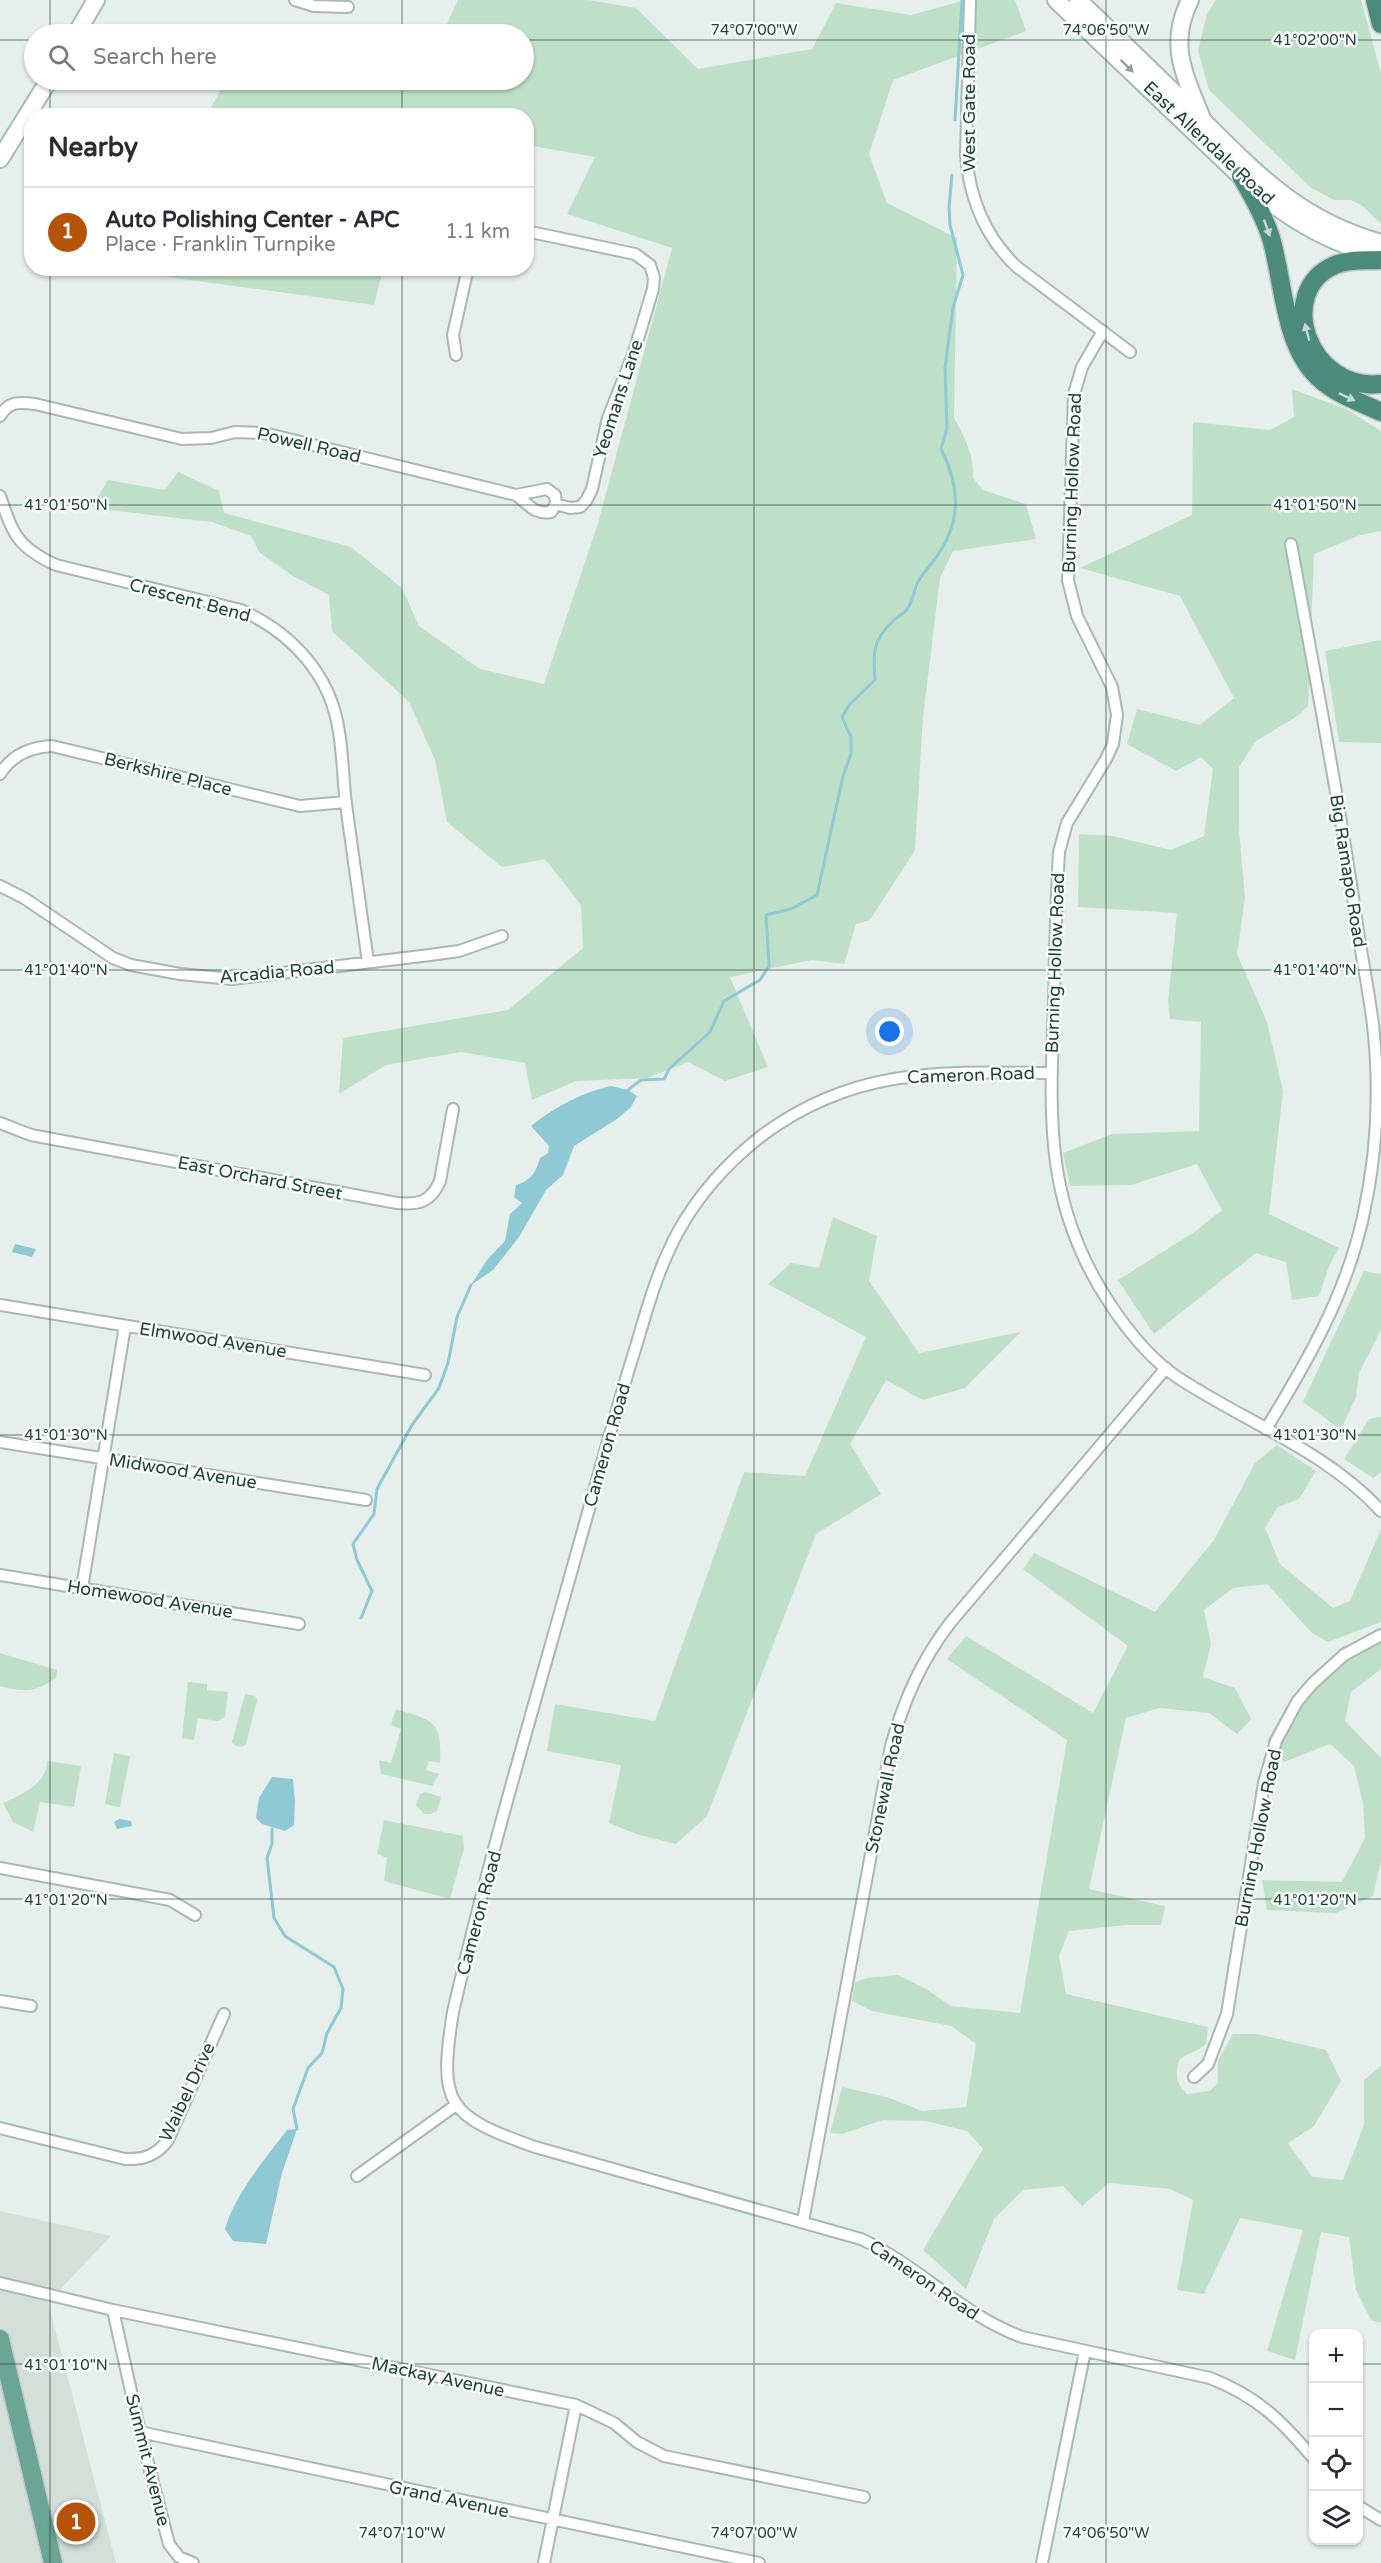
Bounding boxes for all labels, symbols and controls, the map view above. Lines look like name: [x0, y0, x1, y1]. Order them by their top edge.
text: 74°07'00"W: [711, 21, 797, 39]
text: 74°06'50"W: [1063, 21, 1149, 39]
search box: [24, 24, 534, 90]
text: 41°02'00"N: [1273, 31, 1357, 49]
street label: West Gate Road: [958, 34, 980, 172]
icon: search: [45, 41, 78, 74]
text: Search here: [93, 44, 217, 70]
one-way arrow: [1120, 59, 1135, 73]
street label: East Allendale Road: [1139, 77, 1279, 209]
text: Nearby: [48, 132, 138, 163]
text: Auto Polishing Center - APC: [105, 207, 400, 233]
text: 1: [61, 220, 74, 244]
text: 1.1 km: [445, 220, 510, 244]
one-way arrow: [1263, 220, 1273, 238]
text: Place · Franklin Turnpike: [105, 233, 336, 257]
one-way arrow: [1302, 323, 1311, 341]
street label: Yeomans Lane: [588, 337, 648, 461]
street label: Burning Hollow Road: [1058, 392, 1086, 574]
one-way arrow: [1339, 392, 1356, 401]
street label: Powell Road: [255, 422, 363, 468]
text: 41°01'50"N: [24, 496, 108, 514]
text: 41°01'50"N: [1273, 496, 1357, 514]
street label: Crescent Bend: [127, 573, 253, 627]
street label: Berkshire Place: [102, 747, 234, 801]
street label: Big Ramapo Road: [1325, 793, 1371, 949]
street label: Burning Hollow Road: [1041, 872, 1069, 1054]
street label: Arcadia Road: [218, 956, 336, 988]
text: 41°01'40"N: [24, 961, 108, 979]
text: 41°01'40"N: [1273, 961, 1357, 979]
your location: [875, 1017, 904, 1046]
street label: Cameron Road: [907, 1062, 1035, 1088]
street label: East Orchard Street: [176, 1151, 344, 1205]
street label: Elmwood Avenue: [138, 1317, 288, 1363]
street label: Cameron Road: [579, 1381, 635, 1509]
text: 41°01'30"N: [24, 1426, 108, 1444]
text: 41°01'30"N: [1273, 1426, 1357, 1444]
street label: Midwood Avenue: [107, 1448, 259, 1494]
street label: Homewood Avenue: [66, 1575, 234, 1623]
street label: Stonewall Road: [860, 1721, 910, 1855]
street label: Burning Hollow Road: [1230, 1747, 1286, 1929]
street label: Cameron Road: [452, 1848, 506, 1978]
text: 41°01'20"N: [24, 1891, 108, 1909]
text: 41°01'20"N: [1273, 1891, 1357, 1909]
street label: Waibel Drive: [154, 2039, 220, 2145]
street label: Cameron Road: [865, 2235, 983, 2325]
map controls: [1309, 2329, 1363, 2545]
button: +: [1309, 2329, 1363, 2383]
street label: Mackay Avenue: [369, 2352, 507, 2402]
text: 41°01'10"N: [24, 2356, 108, 2374]
button: −: [1309, 2383, 1363, 2437]
street label: Summit Avenue: [121, 2392, 175, 2528]
button: locate: [1309, 2437, 1363, 2491]
street label: Grand Avenue: [387, 2476, 511, 2522]
button: layers: [1309, 2491, 1363, 2545]
pin: 1: [56, 2500, 96, 2544]
text: 74°07'10"W: [359, 2524, 445, 2542]
text: 74°07'00"W: [711, 2524, 797, 2542]
text: 74°06'50"W: [1063, 2524, 1149, 2542]

